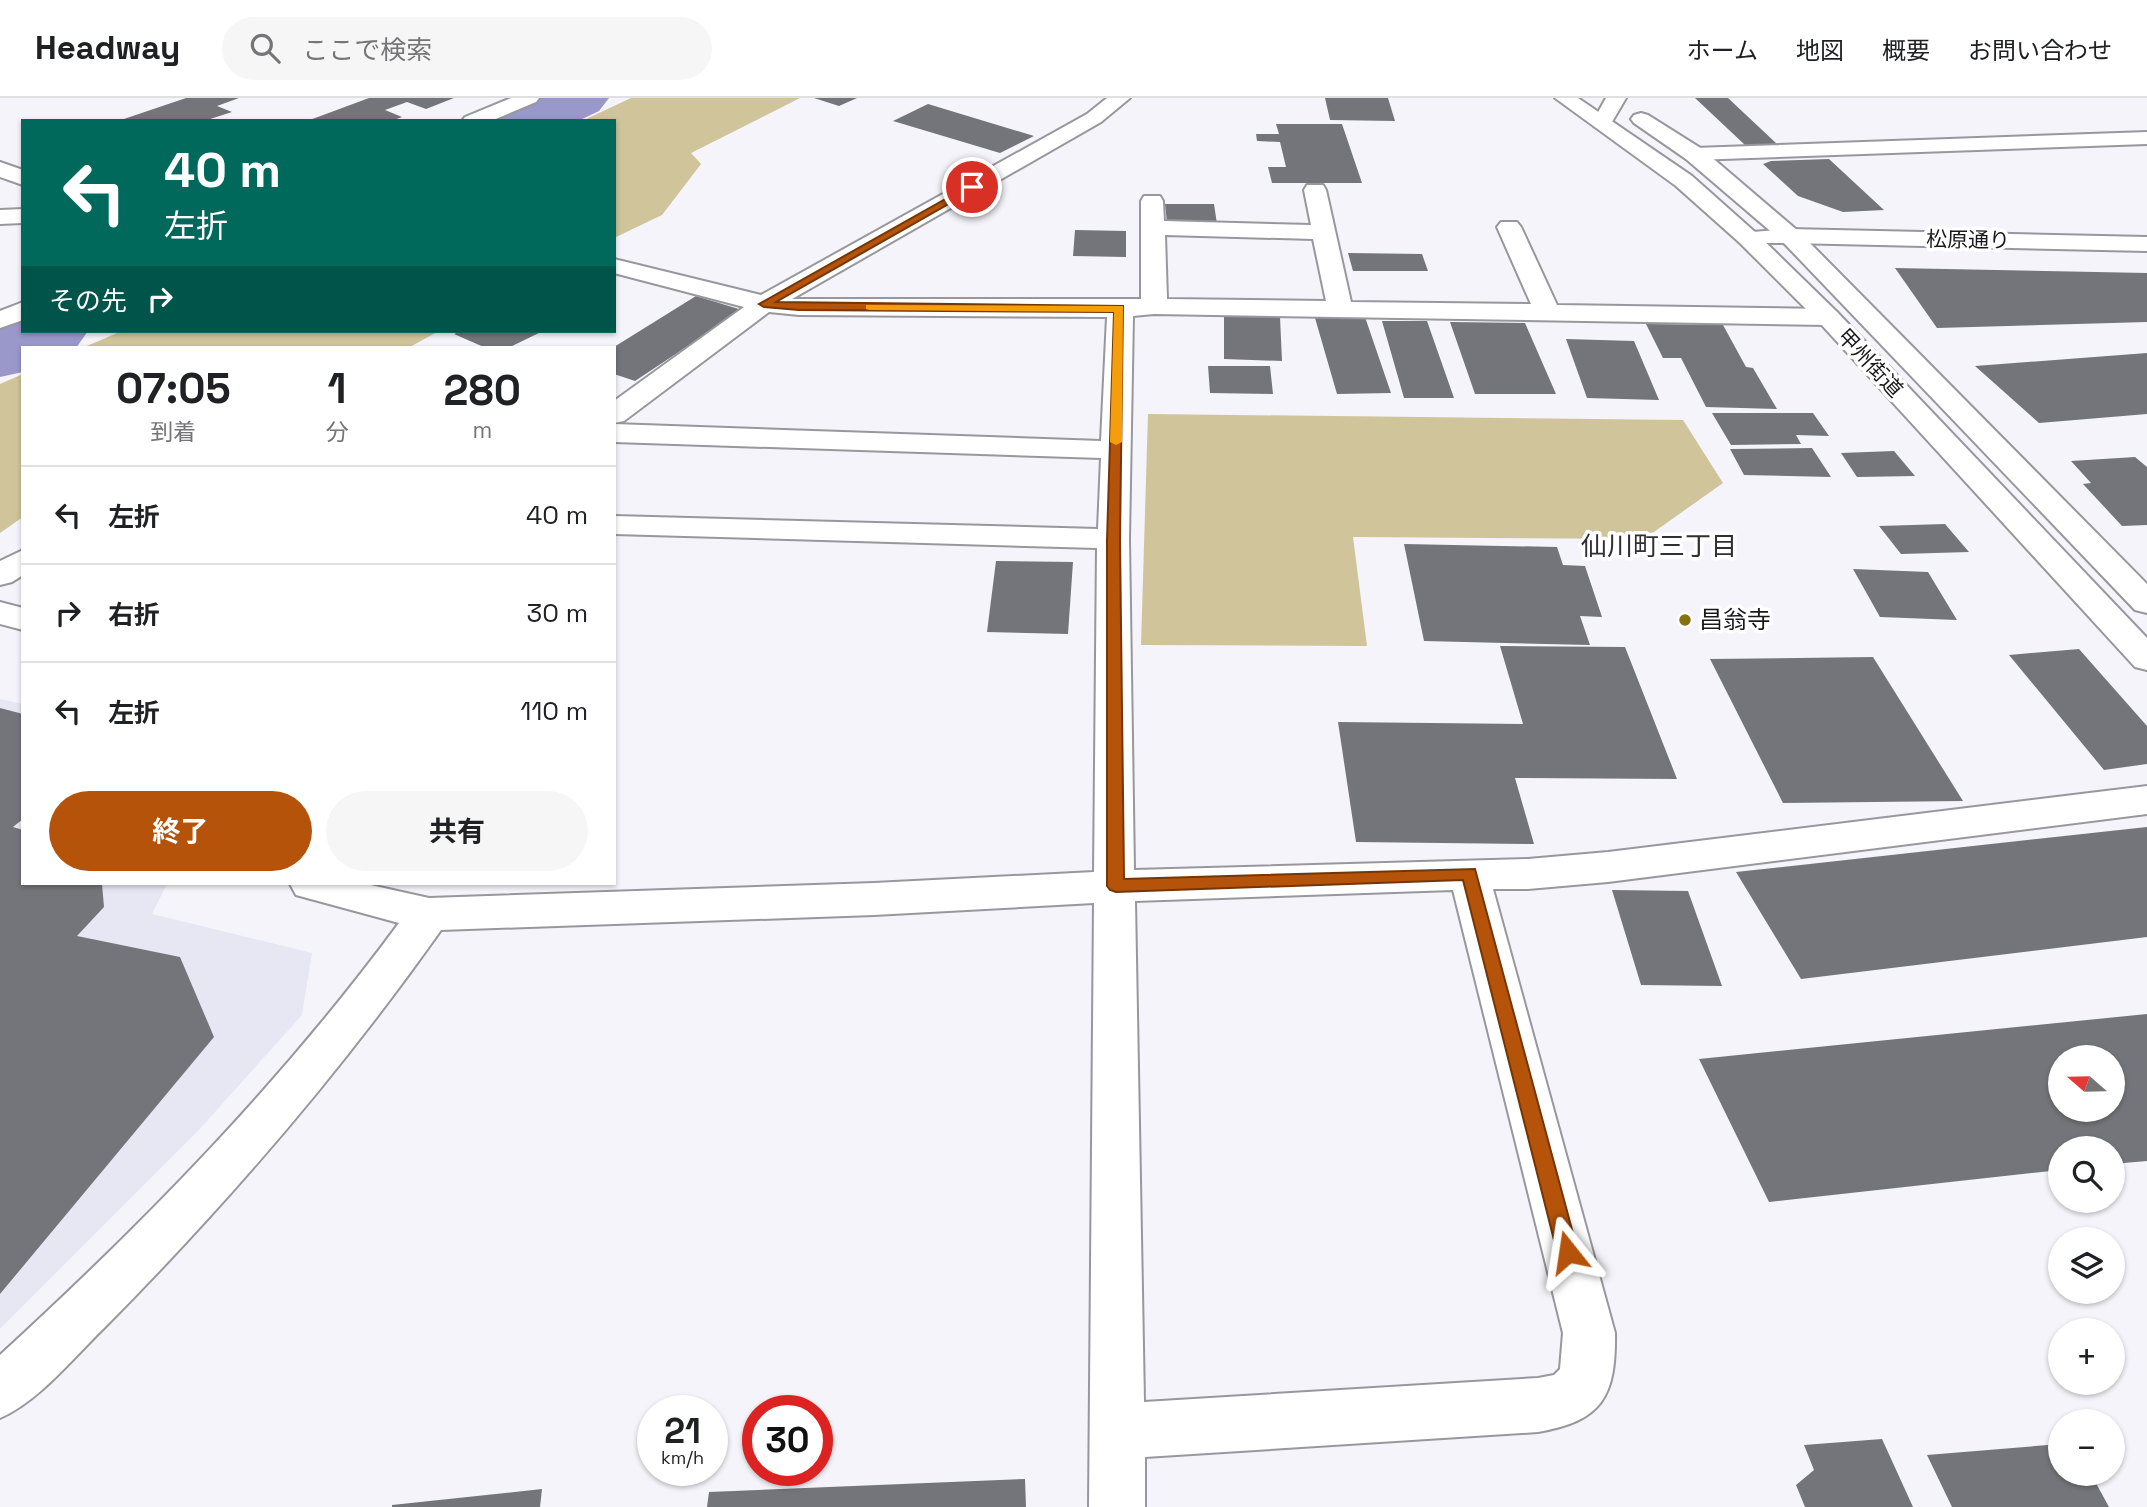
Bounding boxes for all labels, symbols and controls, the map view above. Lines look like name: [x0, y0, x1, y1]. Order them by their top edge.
search box: [222, 17, 712, 80]
text: Headway: [35, 27, 180, 69]
icon: search: [246, 29, 284, 67]
text: ここで検索: [302, 33, 432, 67]
text: ホーム: [1687, 35, 1758, 66]
text: 地図: [1796, 35, 1844, 66]
text: 概要: [1882, 35, 1930, 66]
text: お問い合わせ: [1968, 35, 2112, 66]
text: 40 m: [164, 139, 281, 201]
icon: left: [49, 147, 140, 238]
pin: [942, 157, 1002, 217]
icon: arrive: [953, 168, 991, 206]
text: 左折: [164, 206, 228, 246]
street label: 松原通り: [1926, 225, 2010, 254]
icon: right: [141, 280, 179, 318]
text: その先: [49, 284, 127, 318]
street label: 甲州街道: [1832, 323, 1909, 403]
text: 07:05: [116, 362, 231, 415]
text: 1: [328, 362, 347, 415]
text: 280: [444, 364, 521, 417]
text: m: [472, 415, 492, 445]
text: 到着: [150, 417, 196, 447]
text: 分: [326, 417, 349, 447]
icon: left: [49, 496, 87, 534]
text: 40 m: [526, 498, 588, 532]
text: 左折: [108, 500, 160, 534]
district label: 仙川町三丁目: [1581, 529, 1737, 563]
icon: right: [49, 594, 87, 632]
text: 30 m: [527, 596, 588, 630]
text: 右折: [108, 598, 160, 632]
place label: 昌翁寺: [1699, 604, 1771, 635]
marker: 昌翁寺: [1677, 612, 1693, 628]
icon: left: [49, 692, 87, 730]
text: 110 m: [521, 694, 588, 728]
text: 左折: [108, 696, 160, 730]
button: 終了: [49, 791, 312, 871]
button: 共有: [326, 791, 588, 871]
north arrow: [2048, 1045, 2124, 1122]
map controls: [2048, 1045, 2125, 1486]
button: search: [2048, 1136, 2125, 1213]
position arrow: [1531, 1215, 1605, 1289]
button: layers: [2048, 1227, 2125, 1304]
button: +: [2048, 1318, 2125, 1395]
speed limit sign: 30: [742, 1395, 833, 1486]
text: 21: [664, 1409, 701, 1453]
button: −: [2048, 1409, 2125, 1486]
text: km/h: [661, 1446, 704, 1469]

